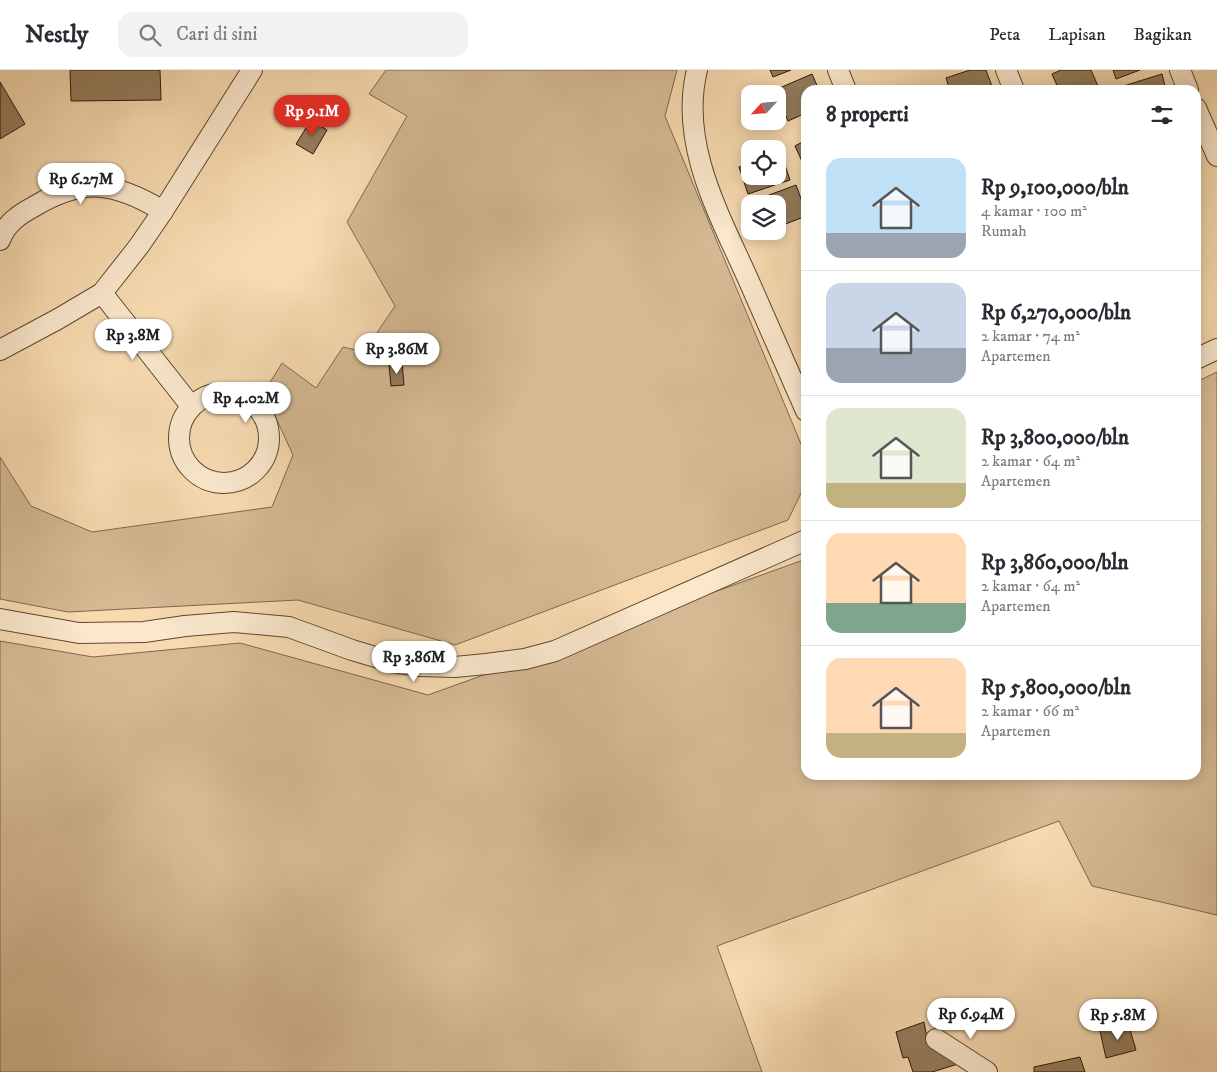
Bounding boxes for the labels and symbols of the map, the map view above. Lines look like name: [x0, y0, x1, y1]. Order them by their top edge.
north arrow: [741, 85, 786, 130]
pin: Rp 9.1M: [266, 94, 358, 137]
pin: Rp 6.27M: [29, 162, 133, 205]
pin: Rp 3.8M: [87, 318, 179, 361]
pin: Rp 3.86M: [345, 332, 449, 375]
pin: Rp 4.02M: [194, 382, 298, 424]
pin: Rp 3.86M: [362, 640, 466, 683]
pin: Rp 6.94M: [919, 998, 1023, 1040]
pin: Rp 5.8M: [1072, 998, 1164, 1041]

